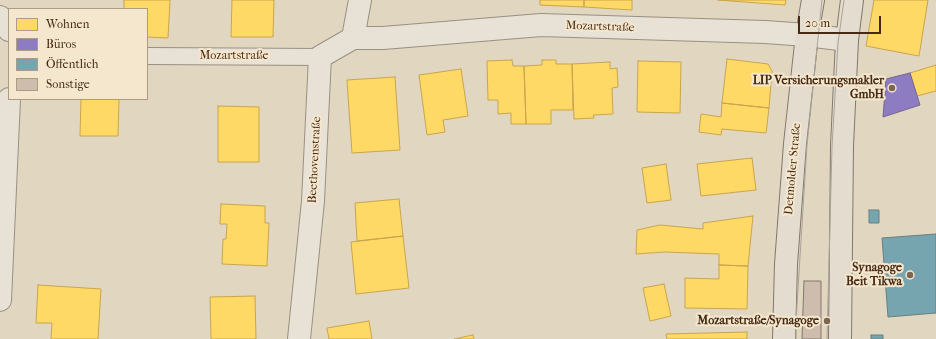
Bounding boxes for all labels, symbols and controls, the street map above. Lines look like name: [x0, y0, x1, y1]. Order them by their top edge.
legend: [8, 8, 148, 100]
scale bar: [800, 8, 883, 34]
text: 20 m: [805, 16, 830, 30]
text: Wohnen: [46, 17, 90, 31]
street label: Mozartstraße: [565, 19, 635, 35]
text: Büros: [46, 37, 76, 51]
street label: Mozartstraße: [199, 49, 269, 63]
text: Öffentlich: [46, 57, 98, 71]
place label: LIP Versicherungsmakler GmbH: [753, 74, 884, 102]
text: Sonstige: [46, 77, 90, 91]
marker: LIP Versicherungsmakler GmbH: [887, 83, 897, 93]
street label: Beethovenstraße: [306, 116, 324, 204]
street label: Detmolder Straße: [782, 122, 804, 216]
place label: Synagoge Beit Tikwa: [846, 261, 902, 289]
marker: Synagoge Beit Tikwa: [905, 270, 915, 280]
place label: Mozartstraße/Synagoge: [697, 314, 819, 328]
marker: Mozartstraße/Synagoge: [822, 316, 832, 326]

